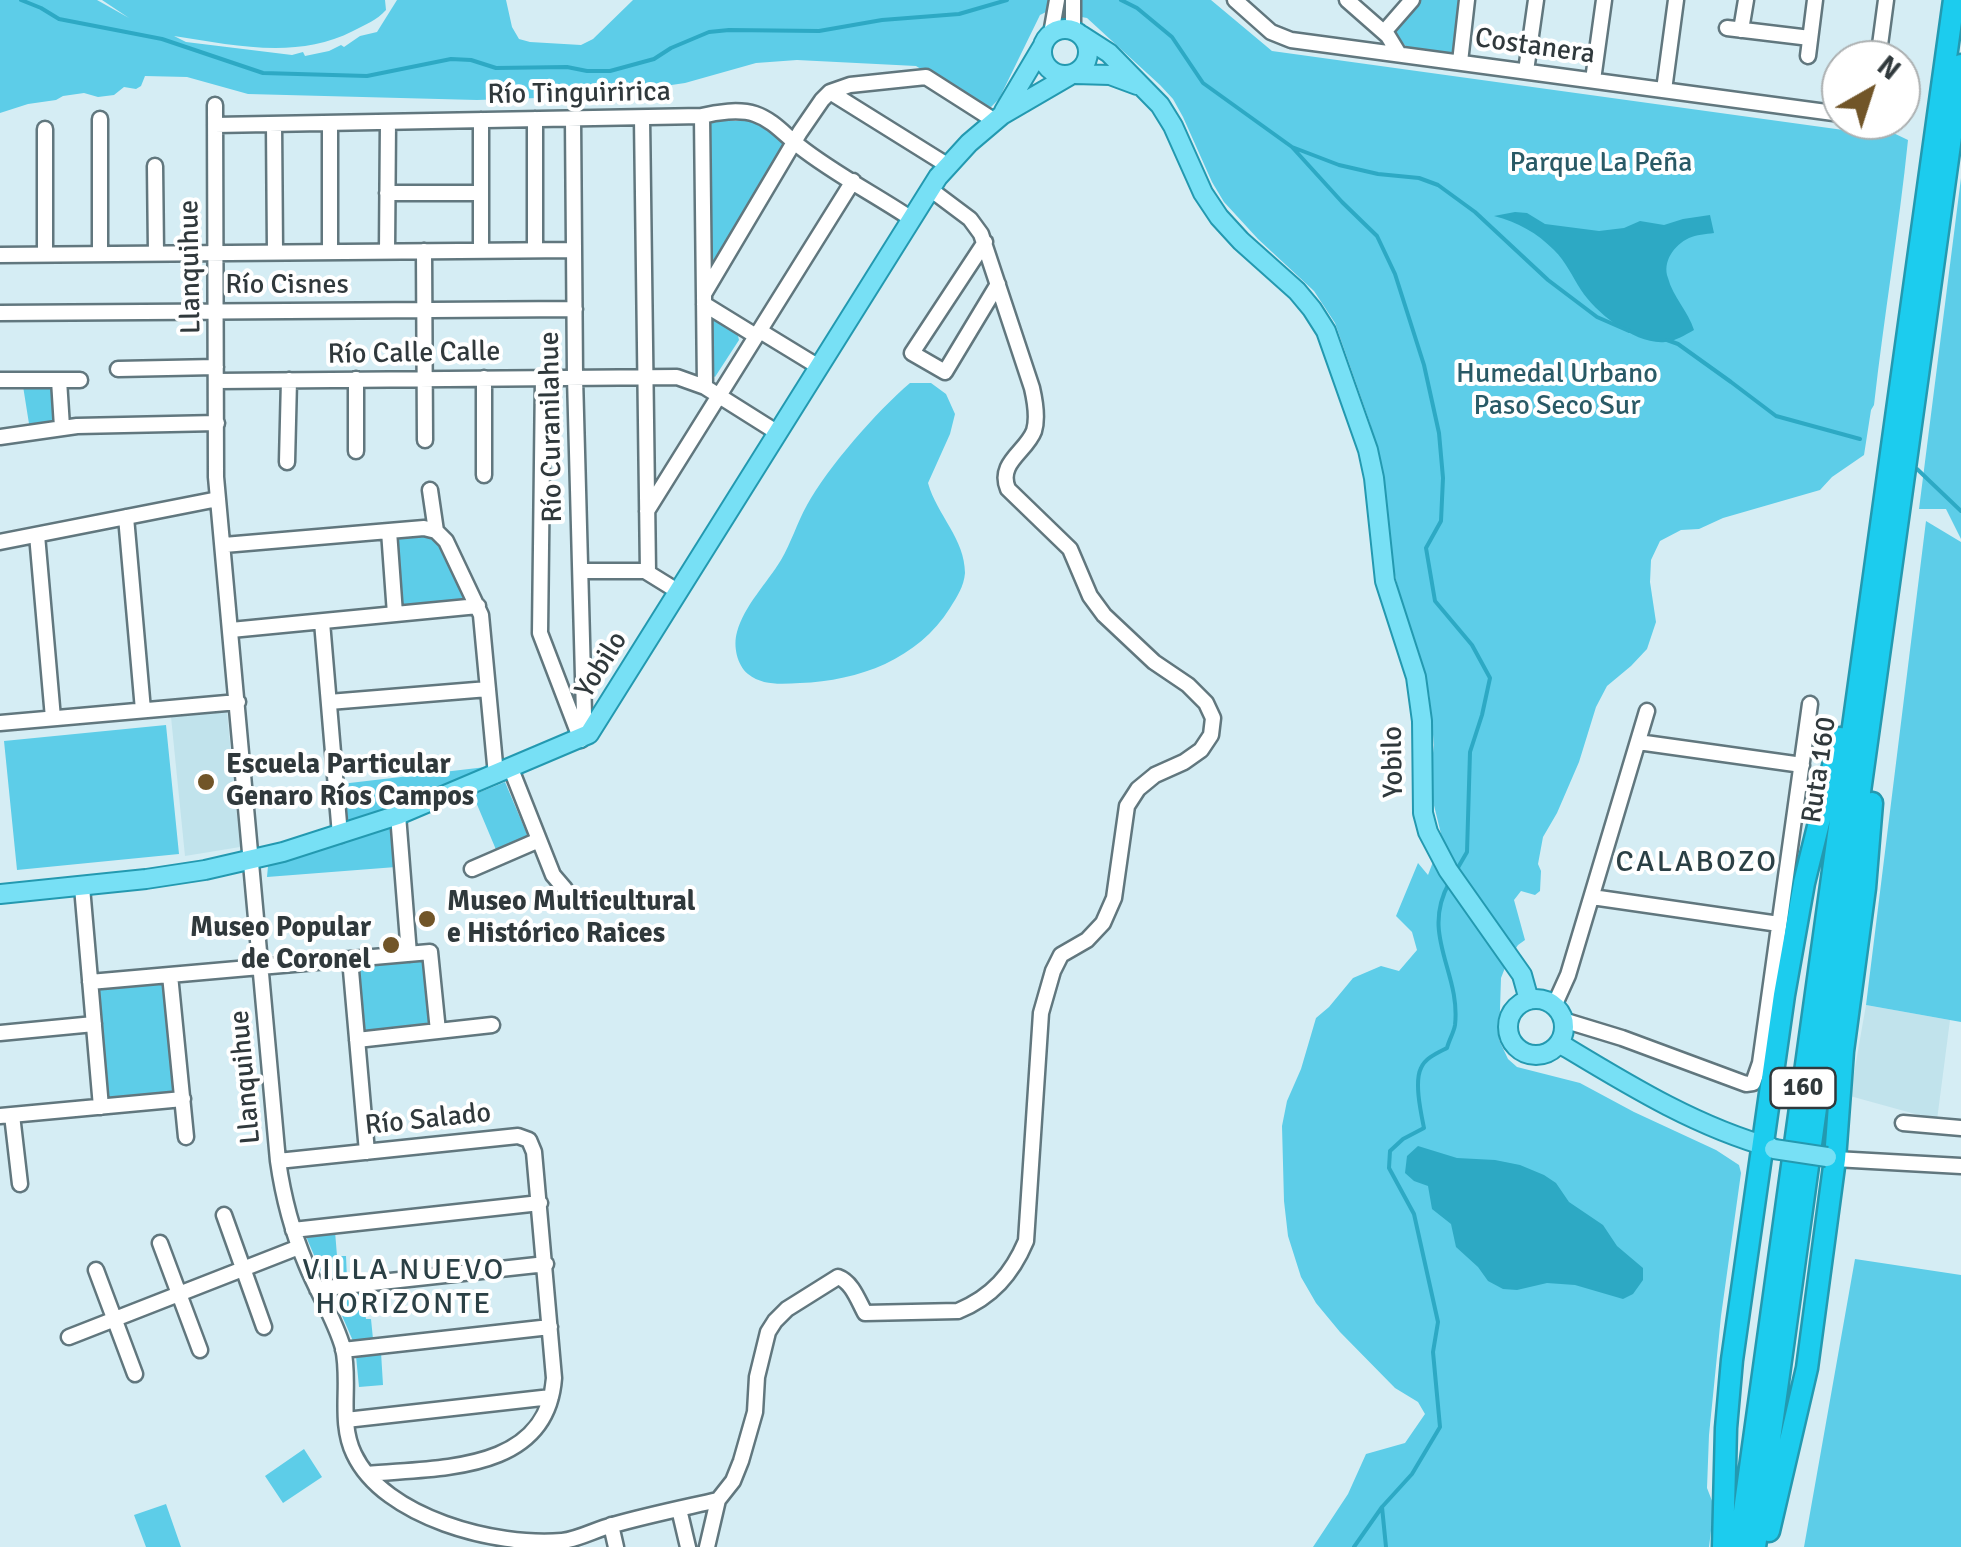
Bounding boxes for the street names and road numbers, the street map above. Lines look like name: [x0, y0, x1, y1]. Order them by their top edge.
street label: Costanera: [1473, 22, 1597, 72]
street label: Río Tinguiririca: [487, 76, 671, 112]
street label: Llanquihue: [173, 200, 209, 334]
street label: Río Cisnes: [225, 269, 349, 303]
street label: Río Curanilahue: [534, 331, 570, 523]
street label: Río Calle Calle: [327, 336, 501, 372]
street label: Yobilo: [569, 626, 635, 704]
street label: Ruta 160: [1796, 715, 1844, 825]
street label: Yobilo: [1377, 726, 1411, 798]
street label: Llanquihue: [223, 1009, 269, 1145]
road number: 160: [1770, 1068, 1836, 1108]
street label: Río Salado: [363, 1097, 493, 1143]

